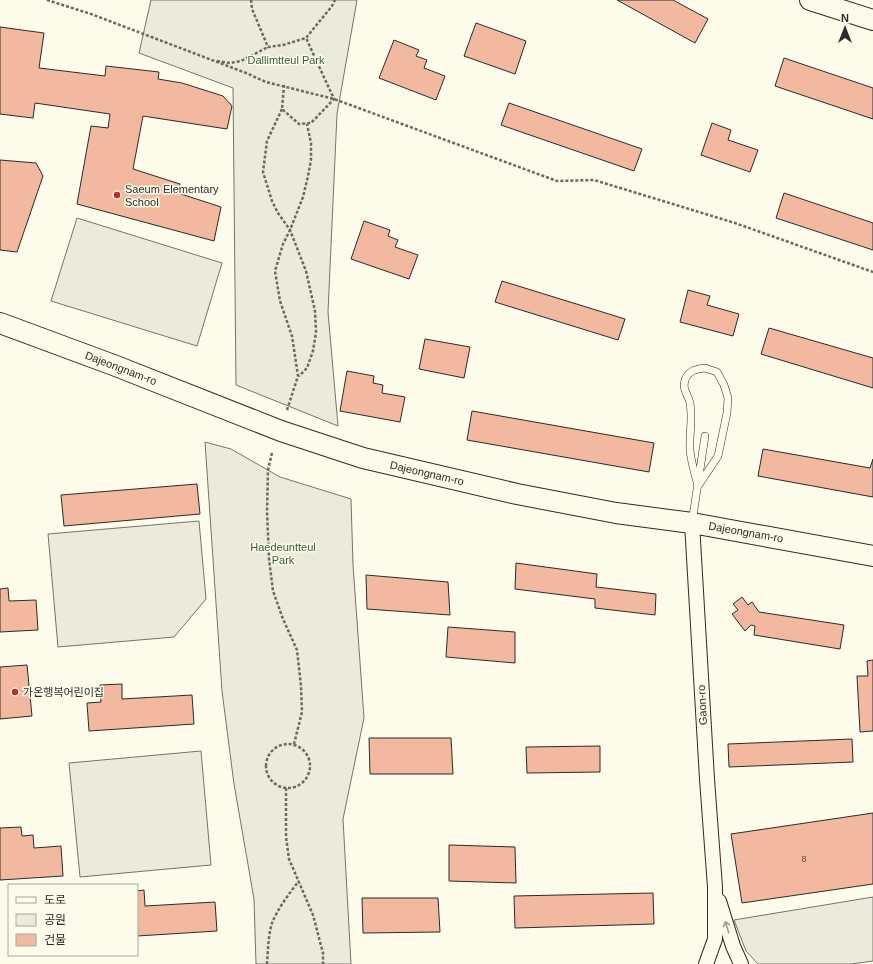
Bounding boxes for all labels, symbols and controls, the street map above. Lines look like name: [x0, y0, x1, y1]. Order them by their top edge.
north arrow: [825, 8, 865, 48]
text: N: [841, 12, 849, 24]
park label: Dallimtteul Park: [247, 54, 325, 66]
place label: Saeum Elementary School: [125, 183, 219, 208]
marker: Saeum Elementary School: [112, 190, 122, 200]
street label: Dajeongnam-ro: [83, 349, 159, 387]
street label: Dajeongnam-ro: [389, 459, 465, 487]
street label: Dajeongnam-ro: [708, 520, 784, 544]
park label: Haedeuntteul Park: [250, 541, 316, 566]
street label: Gaon-ro: [695, 685, 709, 725]
place label: 가온행복어린이집: [23, 686, 104, 698]
marker: 가온행복어린이집: [10, 687, 20, 697]
house number: 8: [801, 854, 807, 864]
legend: [8, 884, 138, 956]
text: 도로: [44, 893, 66, 907]
text: 공원: [44, 913, 66, 927]
one-way arrow: [723, 922, 731, 934]
text: 건물: [44, 933, 66, 947]

